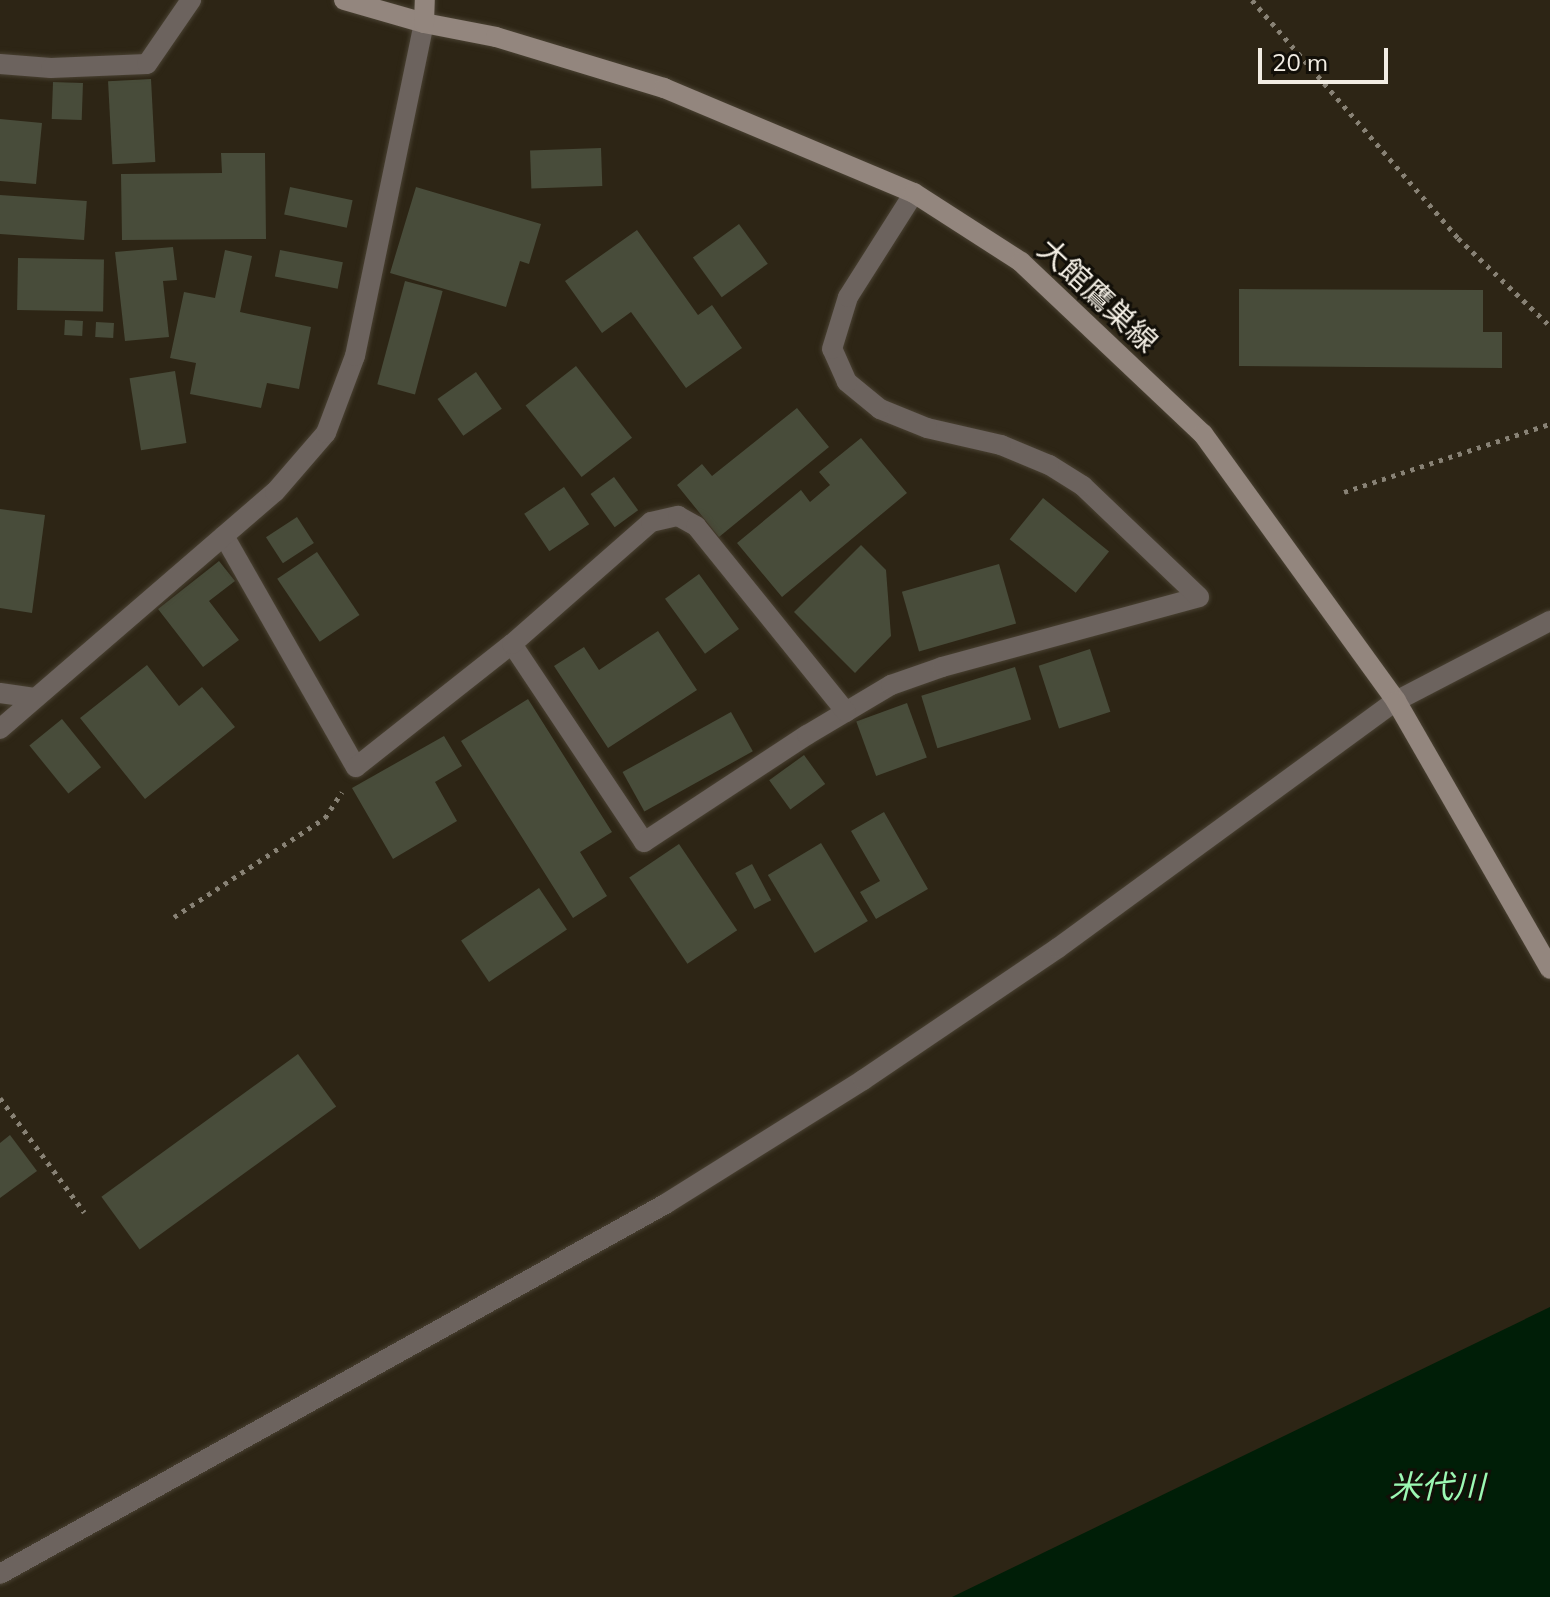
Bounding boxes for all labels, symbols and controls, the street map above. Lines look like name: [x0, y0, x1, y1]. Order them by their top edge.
scale bar: [1262, 32, 1392, 82]
text: 20 m: [1272, 47, 1328, 77]
street label: 大館鷹巣線: [1031, 231, 1165, 359]
water label: 米代川: [1389, 1467, 1485, 1505]

